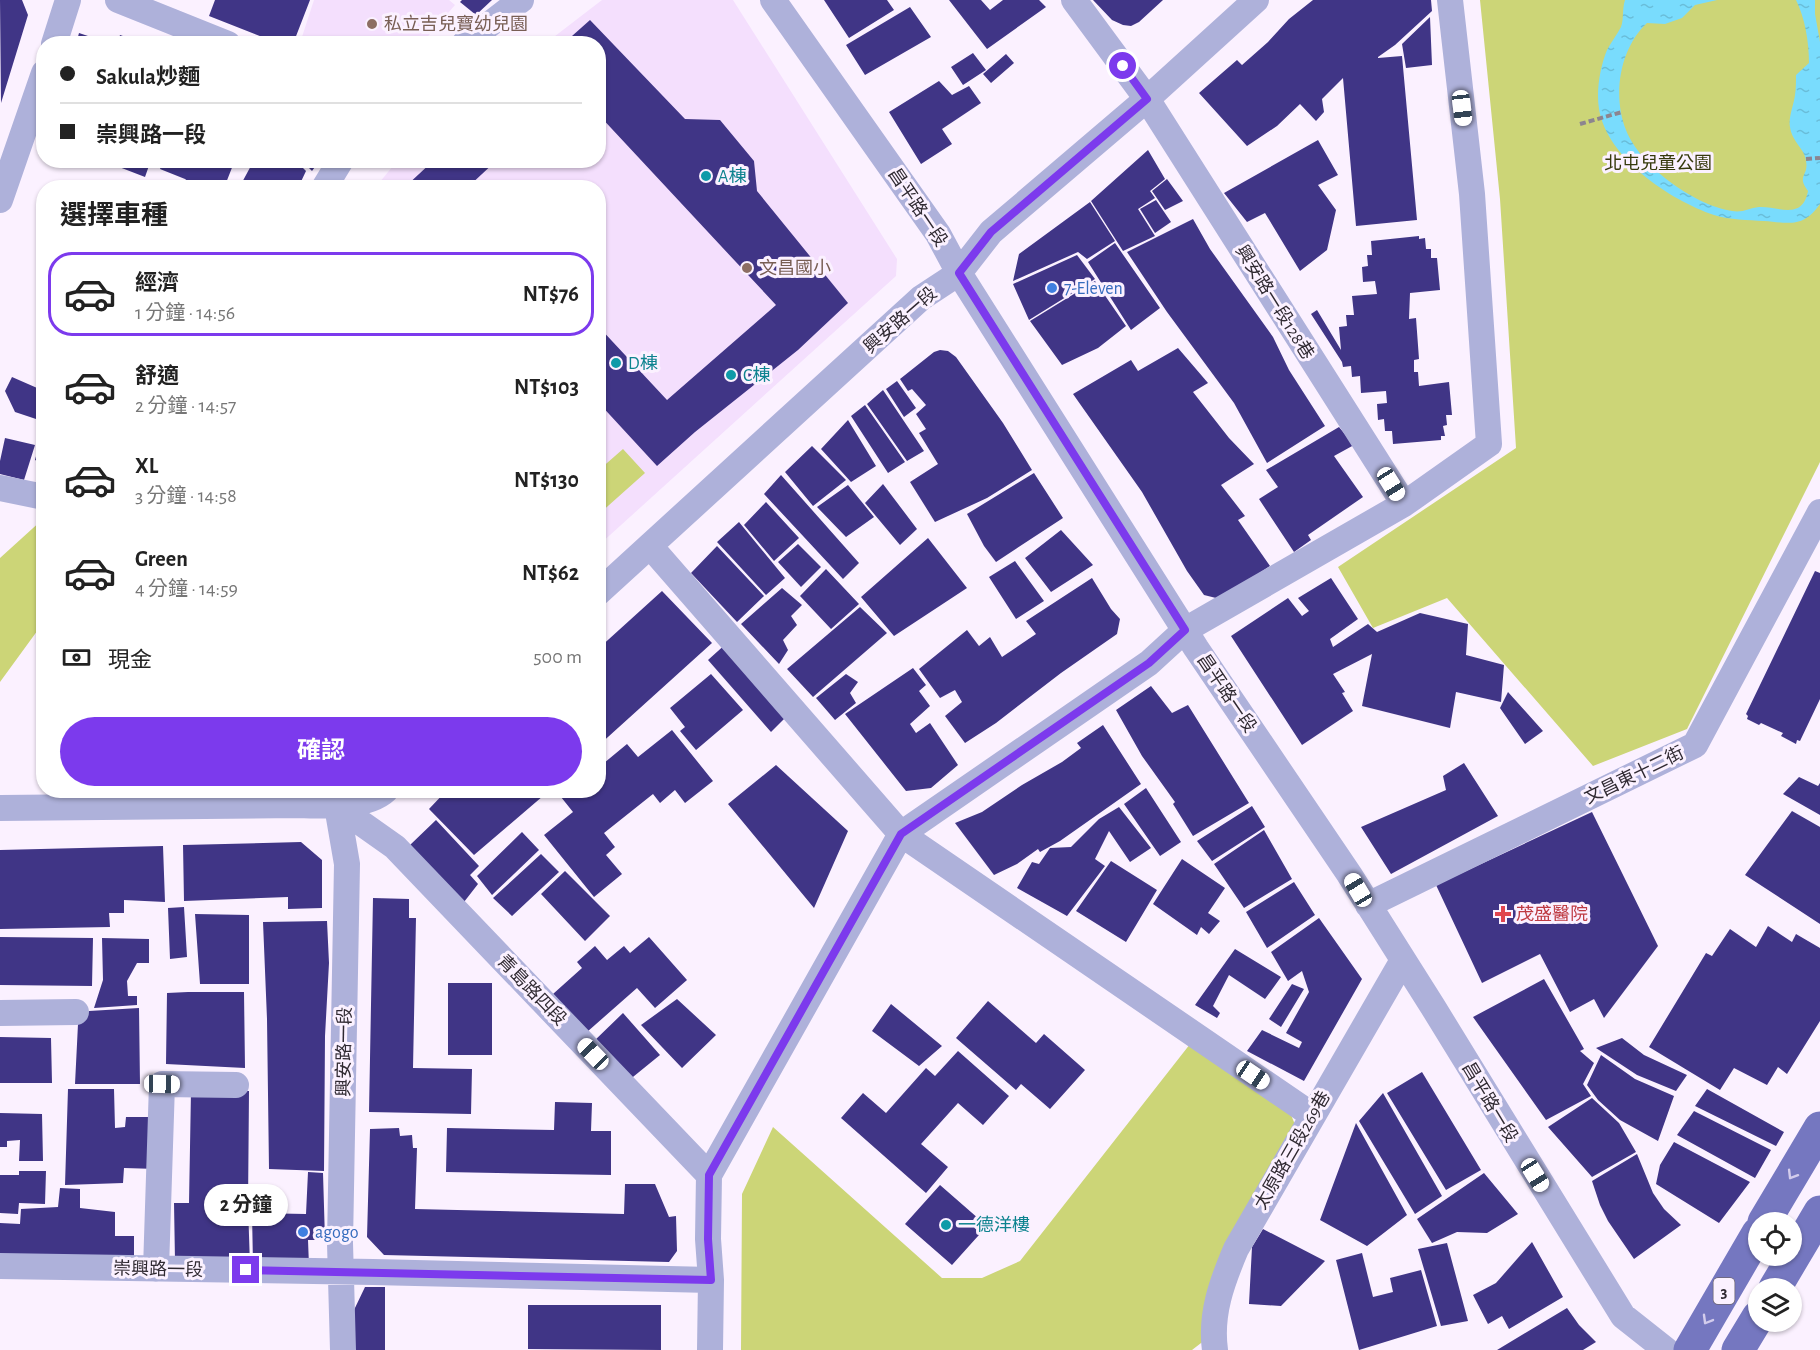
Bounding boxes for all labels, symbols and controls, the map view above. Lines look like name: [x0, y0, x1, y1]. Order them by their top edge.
place label: 私立吉兒寶幼兒園: [384, 14, 528, 34]
marker: 私立吉兒寶幼兒園: [365, 17, 379, 31]
route start: [1109, 52, 1136, 79]
text: Sakula炒麵: [96, 66, 200, 88]
car: [1451, 89, 1473, 127]
text: 崇興路一段: [96, 124, 206, 146]
park label: 北屯兒童公園: [1604, 153, 1712, 173]
street label: 昌平路一段: [885, 164, 951, 250]
place label: A棟: [718, 166, 746, 186]
marker: A棟: [699, 169, 713, 183]
text: 選擇車種: [60, 202, 168, 229]
street label: 興安路一段128巷: [1232, 241, 1318, 363]
place label: 文昌國小: [759, 258, 831, 278]
marker: 文昌國小: [740, 261, 754, 275]
icon: car: [63, 267, 117, 321]
text: 經濟: [135, 272, 179, 294]
place label: 7-Eleven: [1064, 280, 1123, 298]
marker: 7-Eleven: [1045, 281, 1059, 295]
text: NT$76: [523, 283, 579, 305]
street label: 興安路一段: [859, 283, 941, 357]
text: 1 分鐘 · 14:56: [135, 303, 235, 323]
place label: D棟: [628, 353, 658, 373]
marker: D棟: [609, 356, 623, 370]
icon: car: [63, 360, 117, 414]
text: 舒適: [135, 365, 179, 387]
place label: C棟: [743, 365, 770, 385]
marker: C棟: [724, 368, 738, 382]
text: NT$103: [514, 376, 579, 398]
text: 2 分鐘 · 14:57: [135, 396, 236, 416]
icon: car: [63, 453, 117, 507]
text: XL: [135, 455, 158, 477]
car: [1374, 464, 1408, 504]
text: NT$130: [514, 469, 579, 491]
text: 3 分鐘 · 14:58: [135, 486, 237, 506]
icon: car: [63, 546, 117, 600]
text: Green: [135, 548, 188, 570]
text: NT$62: [522, 562, 579, 584]
text: 4 分鐘 · 14:59: [135, 579, 238, 599]
icon: cash: [60, 641, 93, 674]
text: 500 m: [533, 647, 582, 667]
text: 現金: [108, 649, 152, 671]
street label: 昌平路一段: [1194, 650, 1260, 736]
button: 確認: [60, 717, 582, 786]
street label: 文昌東十二街: [1581, 742, 1687, 808]
car: [1341, 870, 1375, 910]
place label: 茂盛醫院: [1516, 904, 1588, 924]
marker: 茂盛醫院: [1494, 905, 1512, 923]
street label: 青島路四段: [494, 951, 570, 1029]
street label: 興安路一段: [333, 1007, 355, 1097]
car: [574, 1035, 612, 1073]
car: [1233, 1057, 1273, 1093]
street label: 昌平路一段: [1458, 1058, 1522, 1146]
car: [144, 1075, 180, 1093]
street label: 太原路三段269巷: [1250, 1087, 1334, 1213]
car: [1518, 1155, 1552, 1195]
one-way arrow: [1788, 1169, 1800, 1179]
callout: 2 分鐘: [204, 1183, 288, 1225]
text: 2 分鐘: [220, 1195, 272, 1215]
map controls: [1748, 1212, 1802, 1332]
button: locate: [1748, 1212, 1802, 1266]
place label: 一德洋樓: [958, 1215, 1030, 1235]
marker: 一德洋樓: [939, 1218, 953, 1232]
place label: agogo: [315, 1224, 359, 1242]
marker: agogo: [296, 1225, 310, 1239]
route end: [232, 1256, 259, 1283]
street label: 崇興路一段: [113, 1258, 203, 1280]
road number: 3: [1714, 1278, 1734, 1304]
button: layers: [1748, 1278, 1802, 1332]
one-way arrow: [1703, 1314, 1714, 1324]

